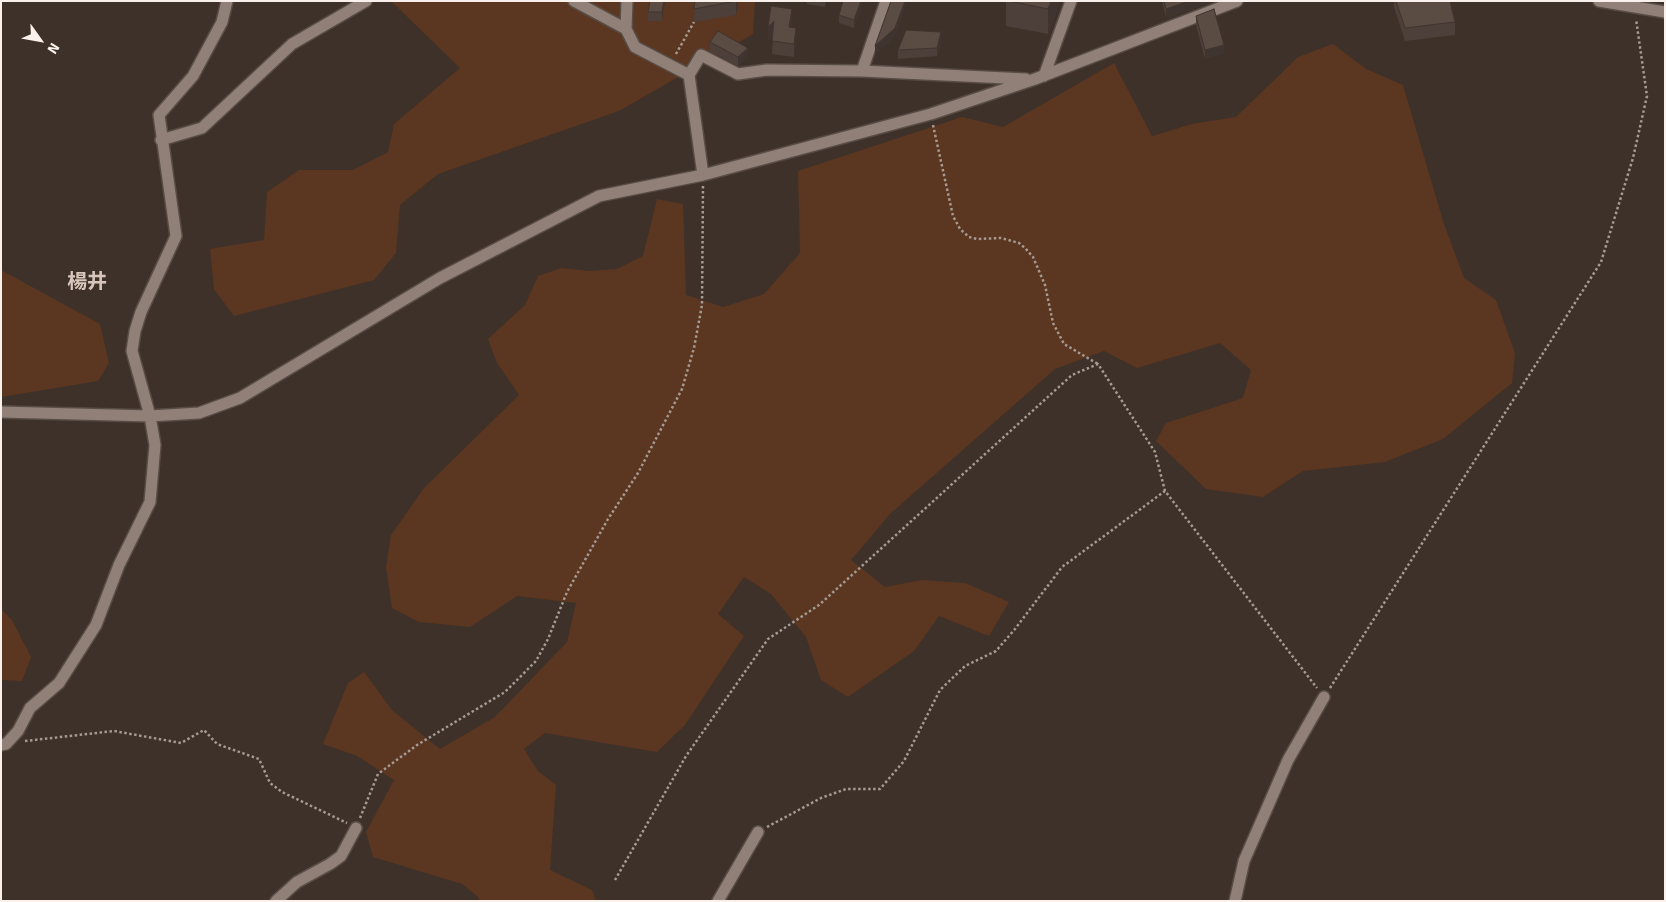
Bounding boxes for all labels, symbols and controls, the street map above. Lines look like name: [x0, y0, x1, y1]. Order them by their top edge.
north arrow: [15, 15, 65, 65]
text: N: [43, 40, 63, 57]
district label: 楊井: [67, 271, 107, 295]

